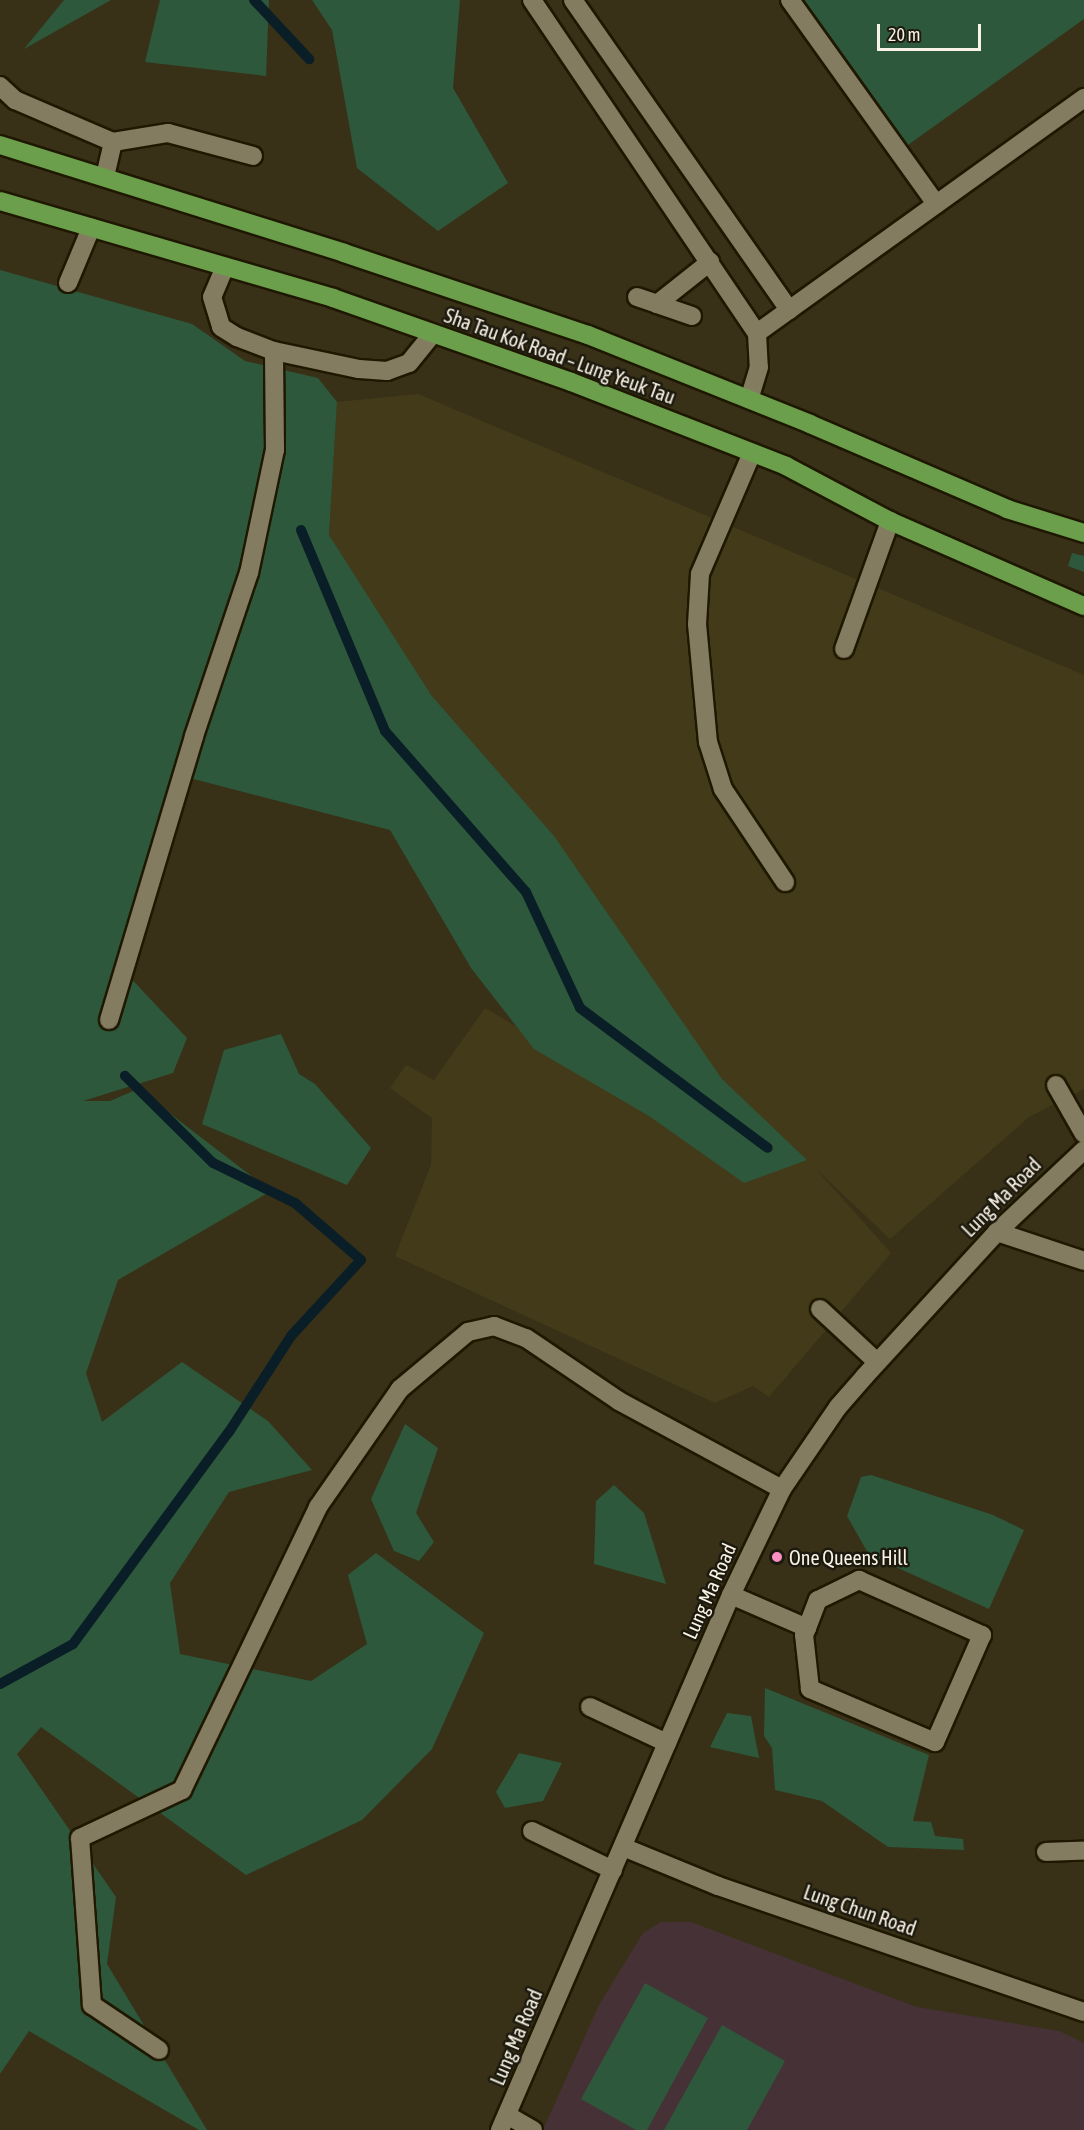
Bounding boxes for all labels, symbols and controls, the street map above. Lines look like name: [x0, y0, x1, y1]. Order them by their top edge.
scale bar: [880, 12, 984, 50]
text: 20 m: [888, 24, 920, 45]
street label: Sha Tau Kok Road – Lung Yeuk Tau: [441, 303, 679, 409]
street label: Lung Ma Road: [956, 1152, 1046, 1242]
street label: Lung Ma Road: [677, 1540, 741, 1642]
place label: One Queens Hill: [789, 1545, 908, 1569]
marker: One Queens Hill: [770, 1550, 784, 1564]
street label: Lung Chun Road: [801, 1880, 919, 1940]
street label: Lung Ma Road: [485, 1985, 547, 2089]

